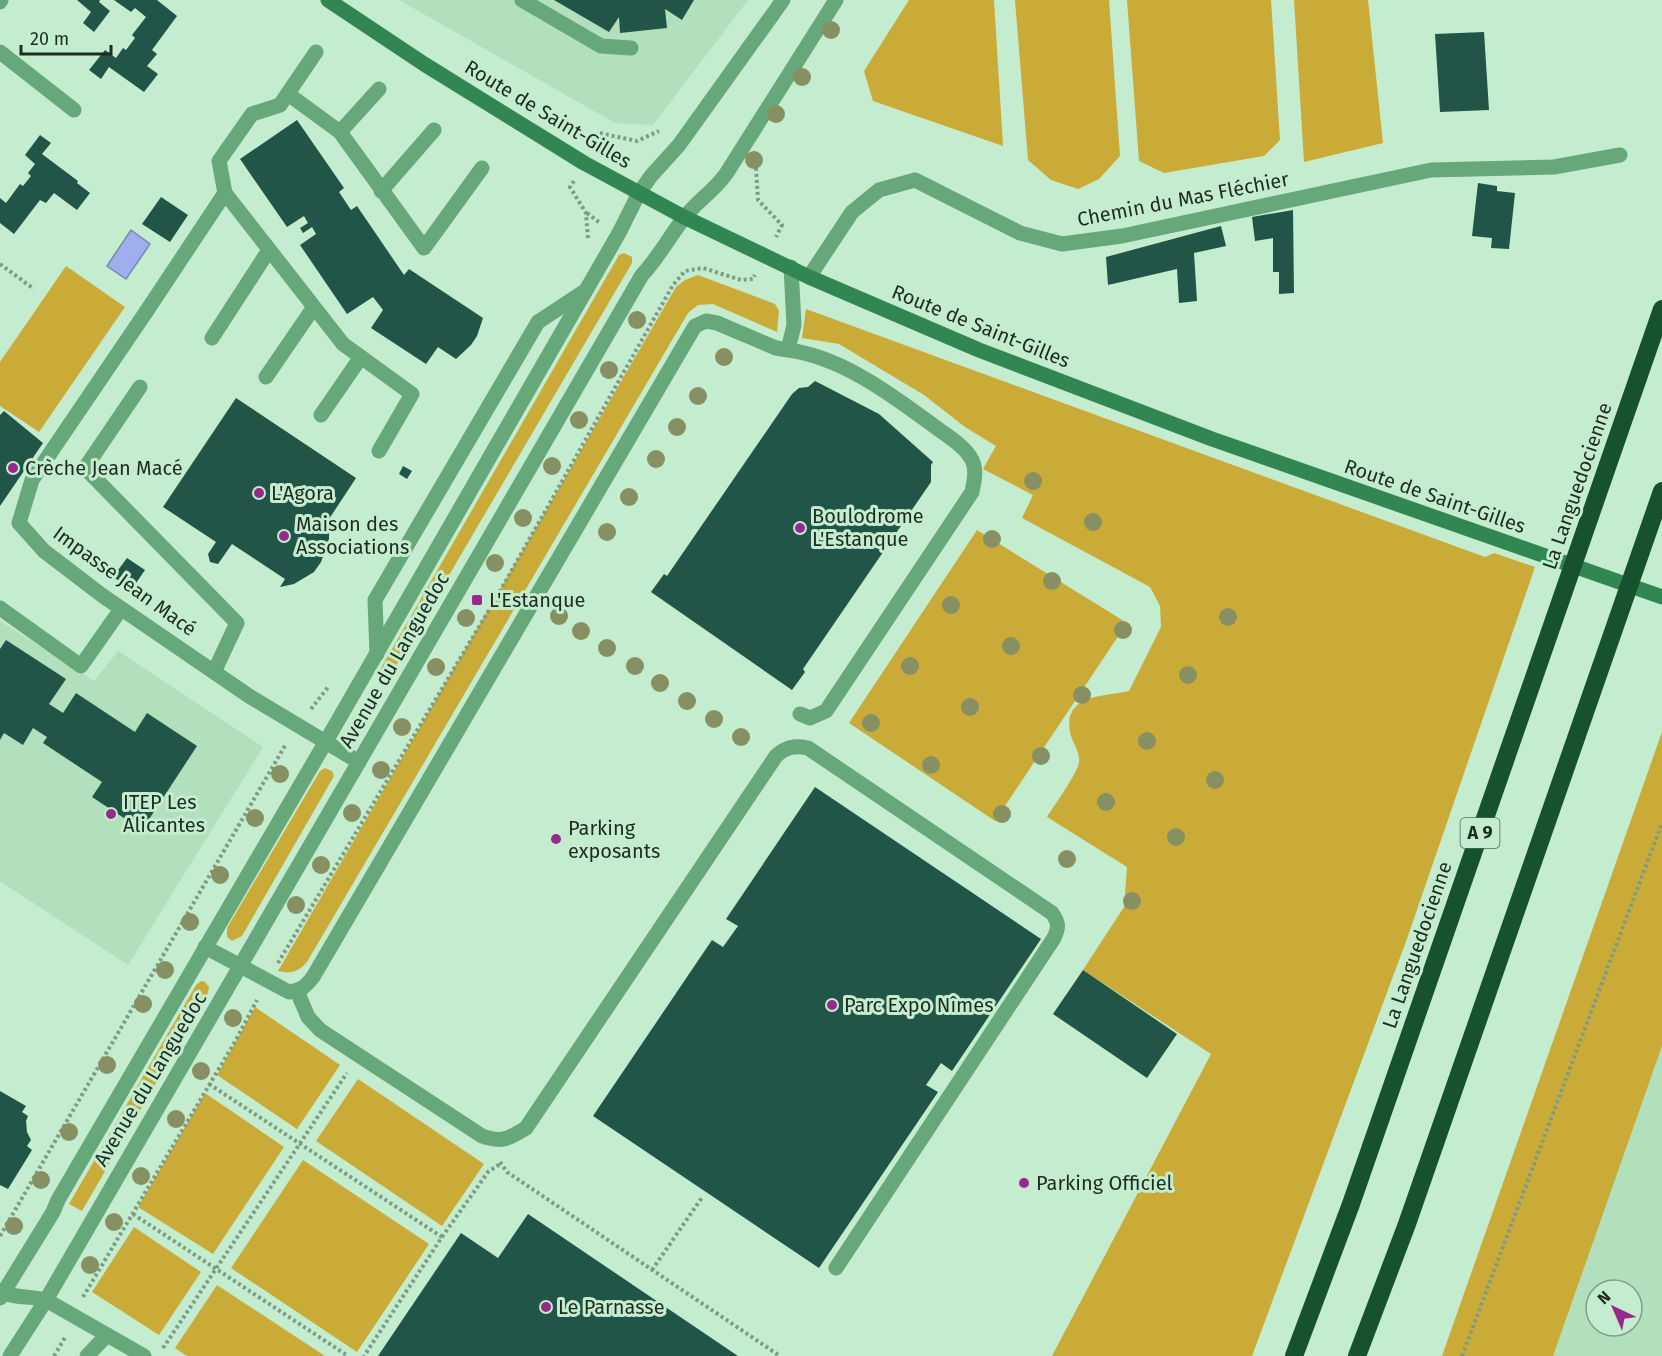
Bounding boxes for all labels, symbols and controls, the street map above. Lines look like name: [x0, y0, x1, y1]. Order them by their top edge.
scale bar: [21, 18, 111, 56]
text: 20 m: [30, 28, 69, 50]
street label: Route de Saint-Gilles: [460, 55, 636, 173]
street label: Chemin du Mas Fléchier: [1075, 167, 1291, 231]
street label: Route de Saint-Gilles: [888, 279, 1074, 373]
street label: La Languedocienne: [1537, 399, 1617, 573]
street label: Route de Saint-Gilles: [1341, 454, 1529, 538]
place label: Crèche Jean Macé: [25, 456, 183, 480]
marker: Crèche Jean Macé: [6, 461, 20, 475]
place label: L'Agora: [271, 481, 334, 505]
marker: L'Agora: [252, 486, 266, 500]
place label: Boulodrome L'Estanque: [812, 504, 924, 551]
place label: Maison des Associations: [296, 512, 409, 559]
street label: Impasse Jean Macé: [49, 521, 201, 641]
marker: Boulodrome L'Estanque: [793, 521, 807, 535]
marker: Maison des Associations: [277, 529, 291, 543]
street label: Avenue du Languedoc: [334, 568, 454, 752]
place label: L'Estanque: [489, 588, 585, 612]
marker: L'Estanque: [470, 593, 484, 607]
place label: ITEP Les Alicantes: [123, 790, 205, 837]
marker: ITEP Les Alicantes: [104, 807, 118, 821]
place label: Parking exposants: [568, 816, 660, 863]
road number: A 9: [1460, 818, 1500, 848]
marker: Parking exposants: [549, 832, 563, 846]
street label: La Languedocienne: [1377, 858, 1457, 1032]
street label: Avenue du Languedoc: [88, 988, 212, 1170]
place label: Parc Expo Nîmes: [844, 993, 994, 1017]
marker: Parc Expo Nîmes: [825, 998, 839, 1012]
place label: Parking Officiel: [1036, 1171, 1173, 1195]
marker: Parking Officiel: [1017, 1176, 1031, 1190]
north arrow: [1584, 1278, 1644, 1338]
text: N: [1594, 1287, 1614, 1308]
place label: Le Parnasse: [558, 1295, 665, 1319]
marker: Le Parnasse: [539, 1300, 553, 1314]

